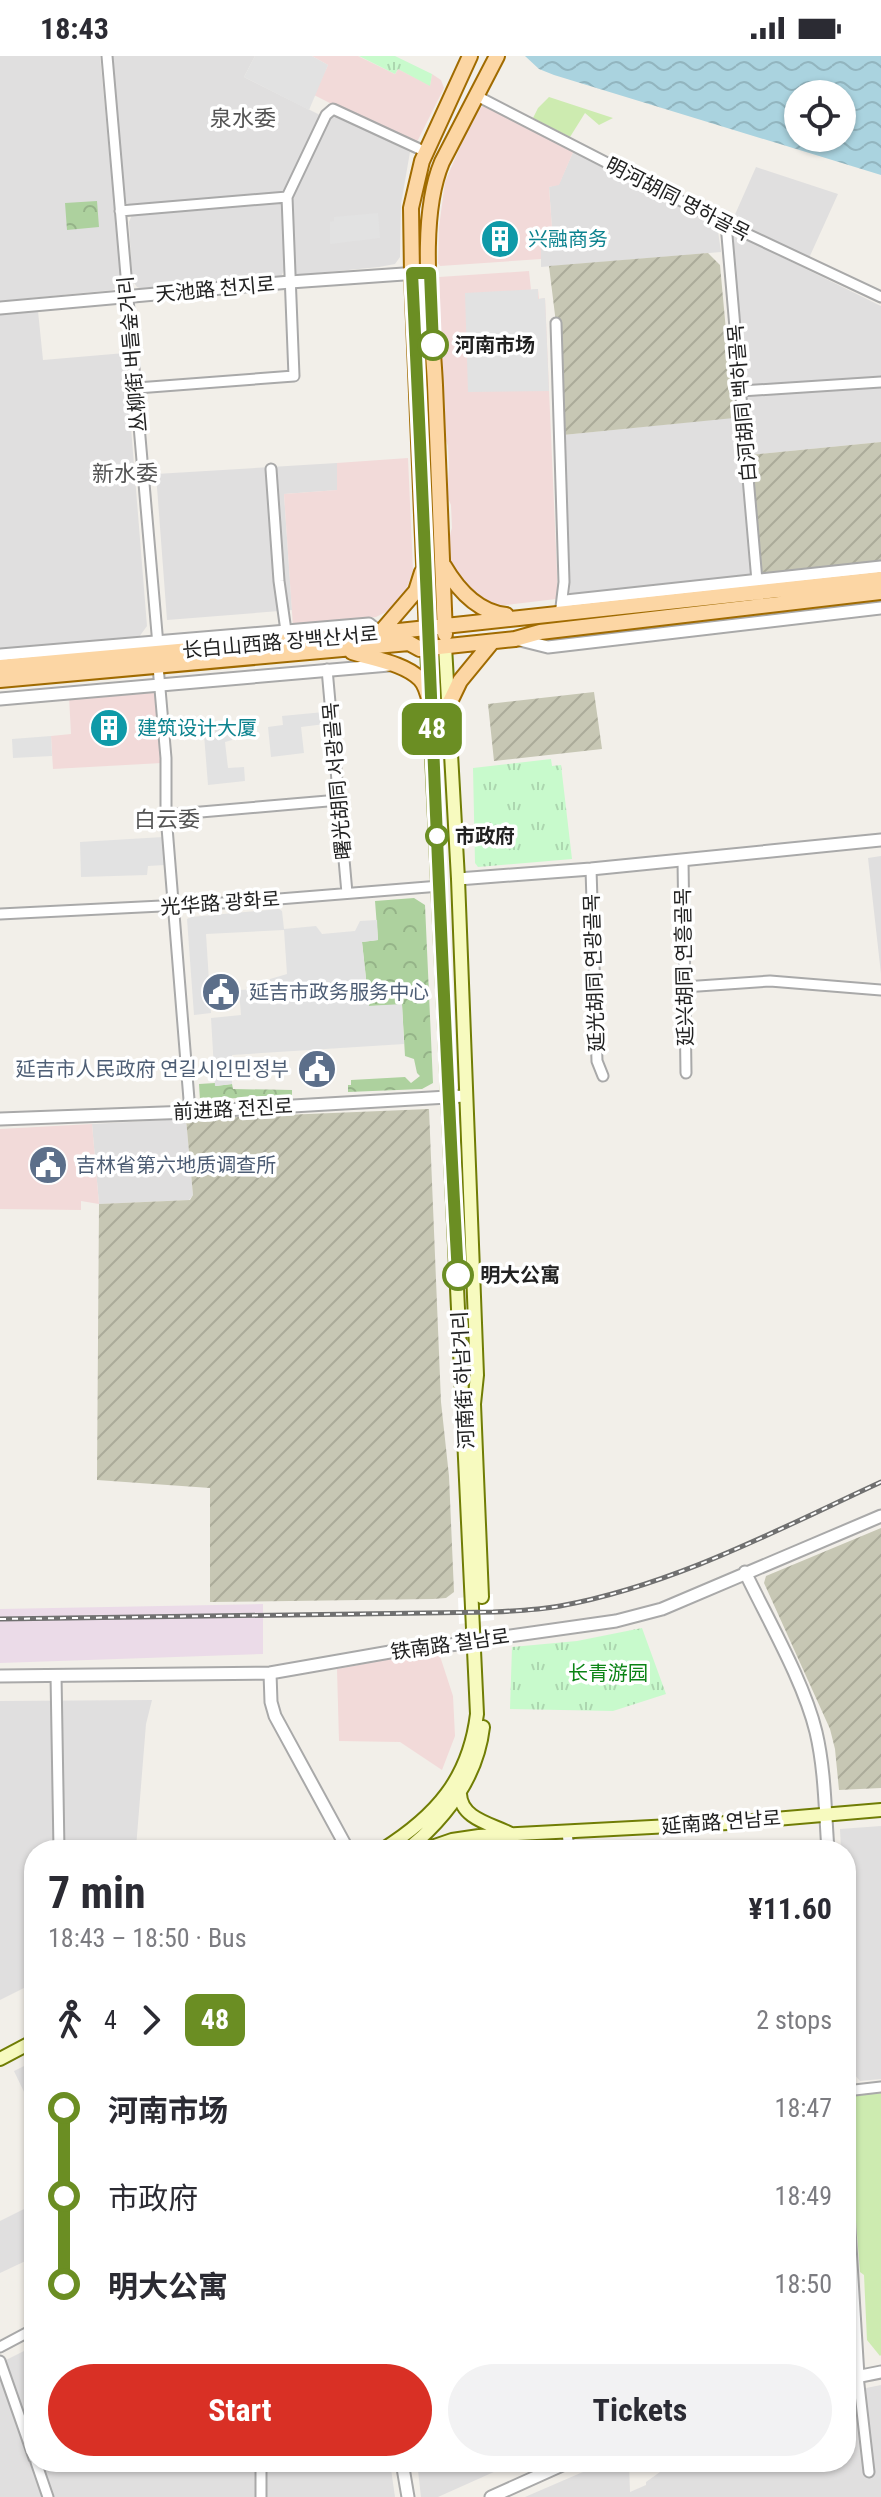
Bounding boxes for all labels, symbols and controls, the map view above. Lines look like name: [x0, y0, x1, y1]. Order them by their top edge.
text: 18:43: [40, 11, 109, 46]
map controls: [784, 80, 856, 152]
button: locate: [784, 80, 856, 152]
district label: 泉水委: [210, 106, 276, 131]
street label: 明河胡同 명하골목: [602, 152, 754, 246]
building icon: 兴融商务: [479, 218, 521, 260]
place label: 兴融商务: [528, 227, 608, 251]
street label: 天池路 천지로: [154, 272, 276, 306]
street label: 丛柳街 버들숲거리: [113, 275, 151, 433]
street label: 白河胡同 백하골목: [723, 323, 761, 483]
marker: 河南市场: [418, 330, 448, 360]
place label: 河南市场: [455, 333, 535, 357]
district label: 新水委: [92, 461, 158, 486]
street label: 长白山西路 장백산서로: [181, 621, 379, 663]
street label: 曙光胡同 서광골목: [318, 701, 356, 861]
line badge: 48: [396, 703, 468, 755]
building icon: 建筑设计大厦: [88, 707, 130, 749]
text: 48: [418, 712, 446, 745]
place label: 建筑设计大厦: [137, 716, 257, 740]
district label: 白云委: [134, 807, 200, 832]
place label: 市政府: [455, 824, 515, 848]
marker: 市政府: [426, 825, 448, 847]
street label: 光华路 광화로: [159, 887, 281, 919]
street label: 延兴胡同 연흥골목: [671, 888, 697, 1046]
street label: 延光胡同 연광골목: [579, 894, 609, 1052]
public building icon: 延吉市政务服务中心: [200, 971, 242, 1013]
place label: 延吉市政务服务中心: [249, 980, 429, 1004]
public building icon: 延吉市人民政府 연길시인민정부: [296, 1048, 338, 1090]
place label: 延吉市人民政府 연길시인민정부: [16, 1057, 289, 1081]
street label: 前进路 전진로: [173, 1094, 293, 1124]
public building icon: 吉林省第六地质调查所: [27, 1144, 69, 1186]
place label: 吉林省第六地质调查所: [76, 1153, 276, 1177]
marker: 明大公寓: [443, 1260, 473, 1290]
place label: 明大公寓: [480, 1263, 560, 1287]
street label: 河南街 하남거리: [447, 1310, 479, 1450]
street label: 铁南路 철남로: [389, 1624, 511, 1664]
park label: 长青游园: [568, 1661, 648, 1685]
street label: 延南路 연남로: [660, 1806, 782, 1838]
text: 7 min: [48, 1867, 146, 1919]
text: ¥11.60: [748, 1891, 832, 1926]
text: 18:43 – 18:50 · Bus: [48, 1923, 247, 1953]
icon: walk: [48, 1998, 92, 2042]
icon: forward: [129, 1998, 173, 2042]
text: 48: [201, 2003, 229, 2036]
text: 4: [104, 2005, 117, 2035]
text: 2 stops: [756, 2005, 832, 2035]
text: 河南市场: [108, 2093, 228, 2128]
text: 18:47: [775, 2093, 832, 2123]
text: 市政府: [108, 2181, 198, 2216]
text: 18:49: [775, 2181, 832, 2211]
text: 明大公寓: [108, 2269, 228, 2304]
text: 18:50: [775, 2269, 832, 2299]
button: Start: [48, 2364, 432, 2456]
button: Tickets: [448, 2364, 832, 2456]

